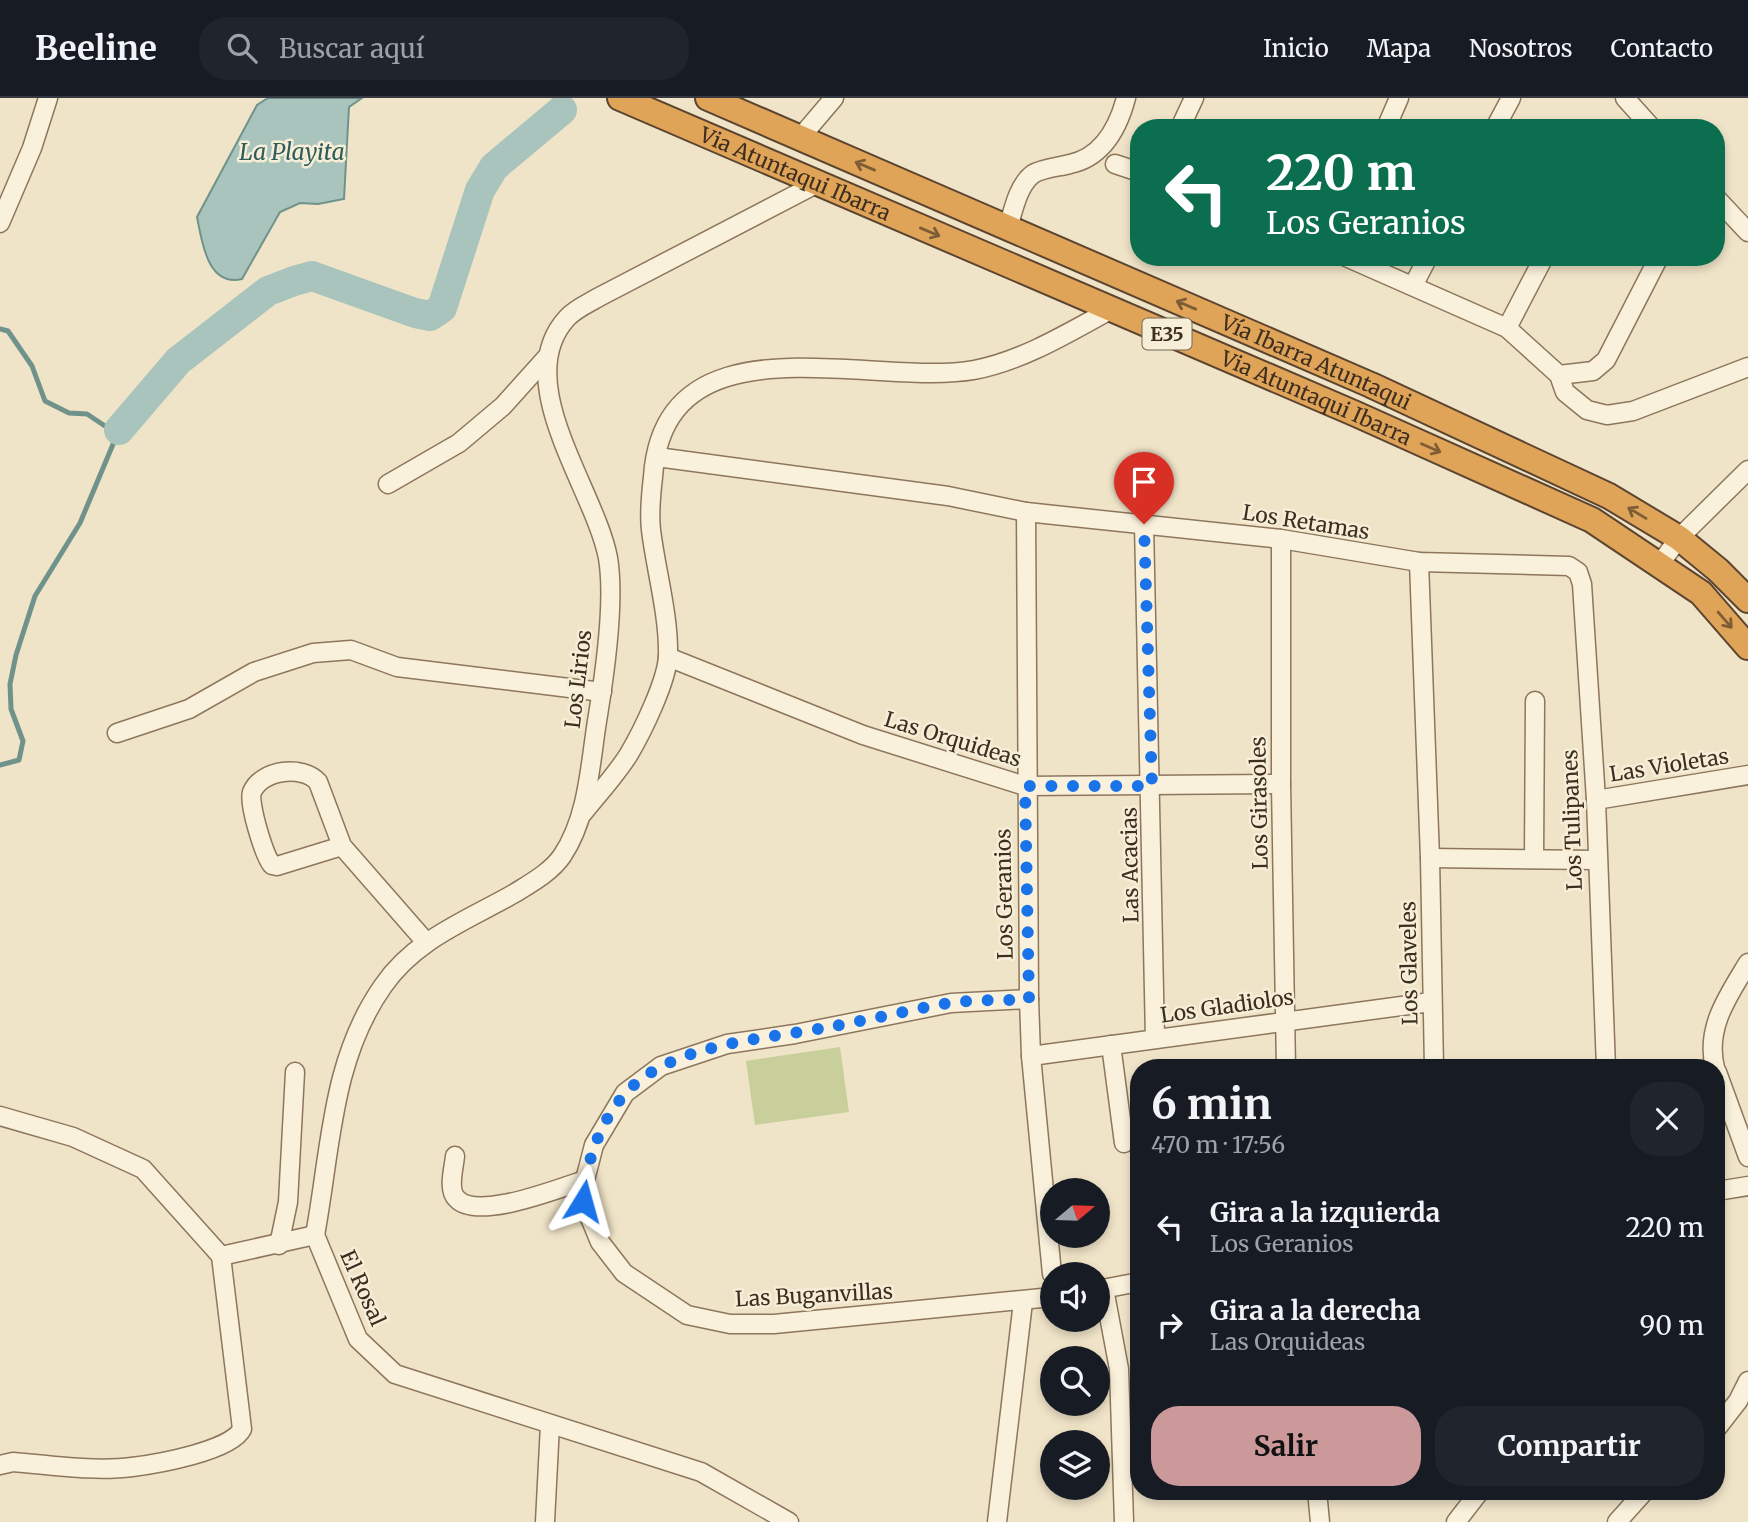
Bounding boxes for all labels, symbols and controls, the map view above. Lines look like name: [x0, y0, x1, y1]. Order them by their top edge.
search box: [199, 17, 689, 80]
text: Beeline: [35, 28, 157, 69]
icon: search: [223, 29, 261, 67]
text: Buscar aquí: [279, 32, 424, 65]
text: Inicio: [1263, 33, 1329, 64]
text: Mapa: [1367, 33, 1431, 64]
text: Nosotros: [1469, 33, 1573, 64]
text: Contacto: [1611, 33, 1713, 64]
street label: Via Atuntaqui Ibarra: [695, 120, 895, 226]
water label: La Playita: [239, 137, 345, 166]
text: 220 m: [1266, 142, 1416, 203]
icon: left: [1151, 147, 1242, 238]
one-way arrow: [855, 159, 876, 172]
text: Los Geranios: [1266, 203, 1466, 243]
one-way arrow: [919, 226, 940, 239]
one-way arrow: [1176, 298, 1198, 311]
street label: Vía Ibarra Atuntaqui: [1216, 308, 1416, 416]
road number: E35: [1142, 318, 1192, 350]
street label: Via Atuntaqui Ibarra: [1216, 344, 1416, 451]
one-way arrow: [1420, 442, 1442, 455]
pin: [1114, 452, 1174, 524]
icon: arrive: [1125, 463, 1163, 501]
street label: Los Retamas: [1241, 499, 1371, 545]
one-way arrow: [1628, 506, 1648, 520]
one-way arrow: [1717, 611, 1733, 629]
street label: Los Lirios: [559, 628, 597, 730]
street label: Las Orquideas: [881, 705, 1025, 773]
street label: Los Girasoles: [1244, 736, 1274, 870]
street label: Las Violetas: [1607, 742, 1731, 788]
street label: Los Tulipanes: [1556, 749, 1588, 891]
street label: Las Acacias: [1115, 807, 1145, 923]
street label: Los Geranios: [989, 828, 1019, 960]
street label: Los Glaveles: [1394, 901, 1424, 1025]
street label: Los Gladiolos: [1159, 983, 1295, 1029]
text: 6 min: [1151, 1078, 1272, 1130]
button: close: [1630, 1082, 1704, 1156]
text: 470 m · 17:56: [1151, 1130, 1285, 1159]
position arrow: [546, 1164, 620, 1238]
north arrow: [1040, 1178, 1110, 1248]
map controls: [1040, 1178, 1110, 1500]
text: Gira a la izquierda: [1210, 1196, 1440, 1229]
icon: left: [1151, 1208, 1189, 1246]
text: 220 m: [1625, 1211, 1704, 1244]
text: Los Geranios: [1210, 1229, 1354, 1258]
street label: El Rosal: [334, 1246, 392, 1331]
button: sound: [1040, 1262, 1110, 1332]
street label: Las Buganvillas: [734, 1277, 894, 1313]
text: Gira a la derecha: [1210, 1294, 1421, 1327]
icon: right: [1151, 1306, 1189, 1344]
text: 90 m: [1640, 1309, 1704, 1342]
text: Las Orquideas: [1210, 1327, 1365, 1356]
button: search: [1040, 1346, 1110, 1416]
button: Salir: [1151, 1406, 1421, 1486]
button: Compartir: [1435, 1406, 1704, 1486]
button: layers: [1040, 1430, 1110, 1500]

